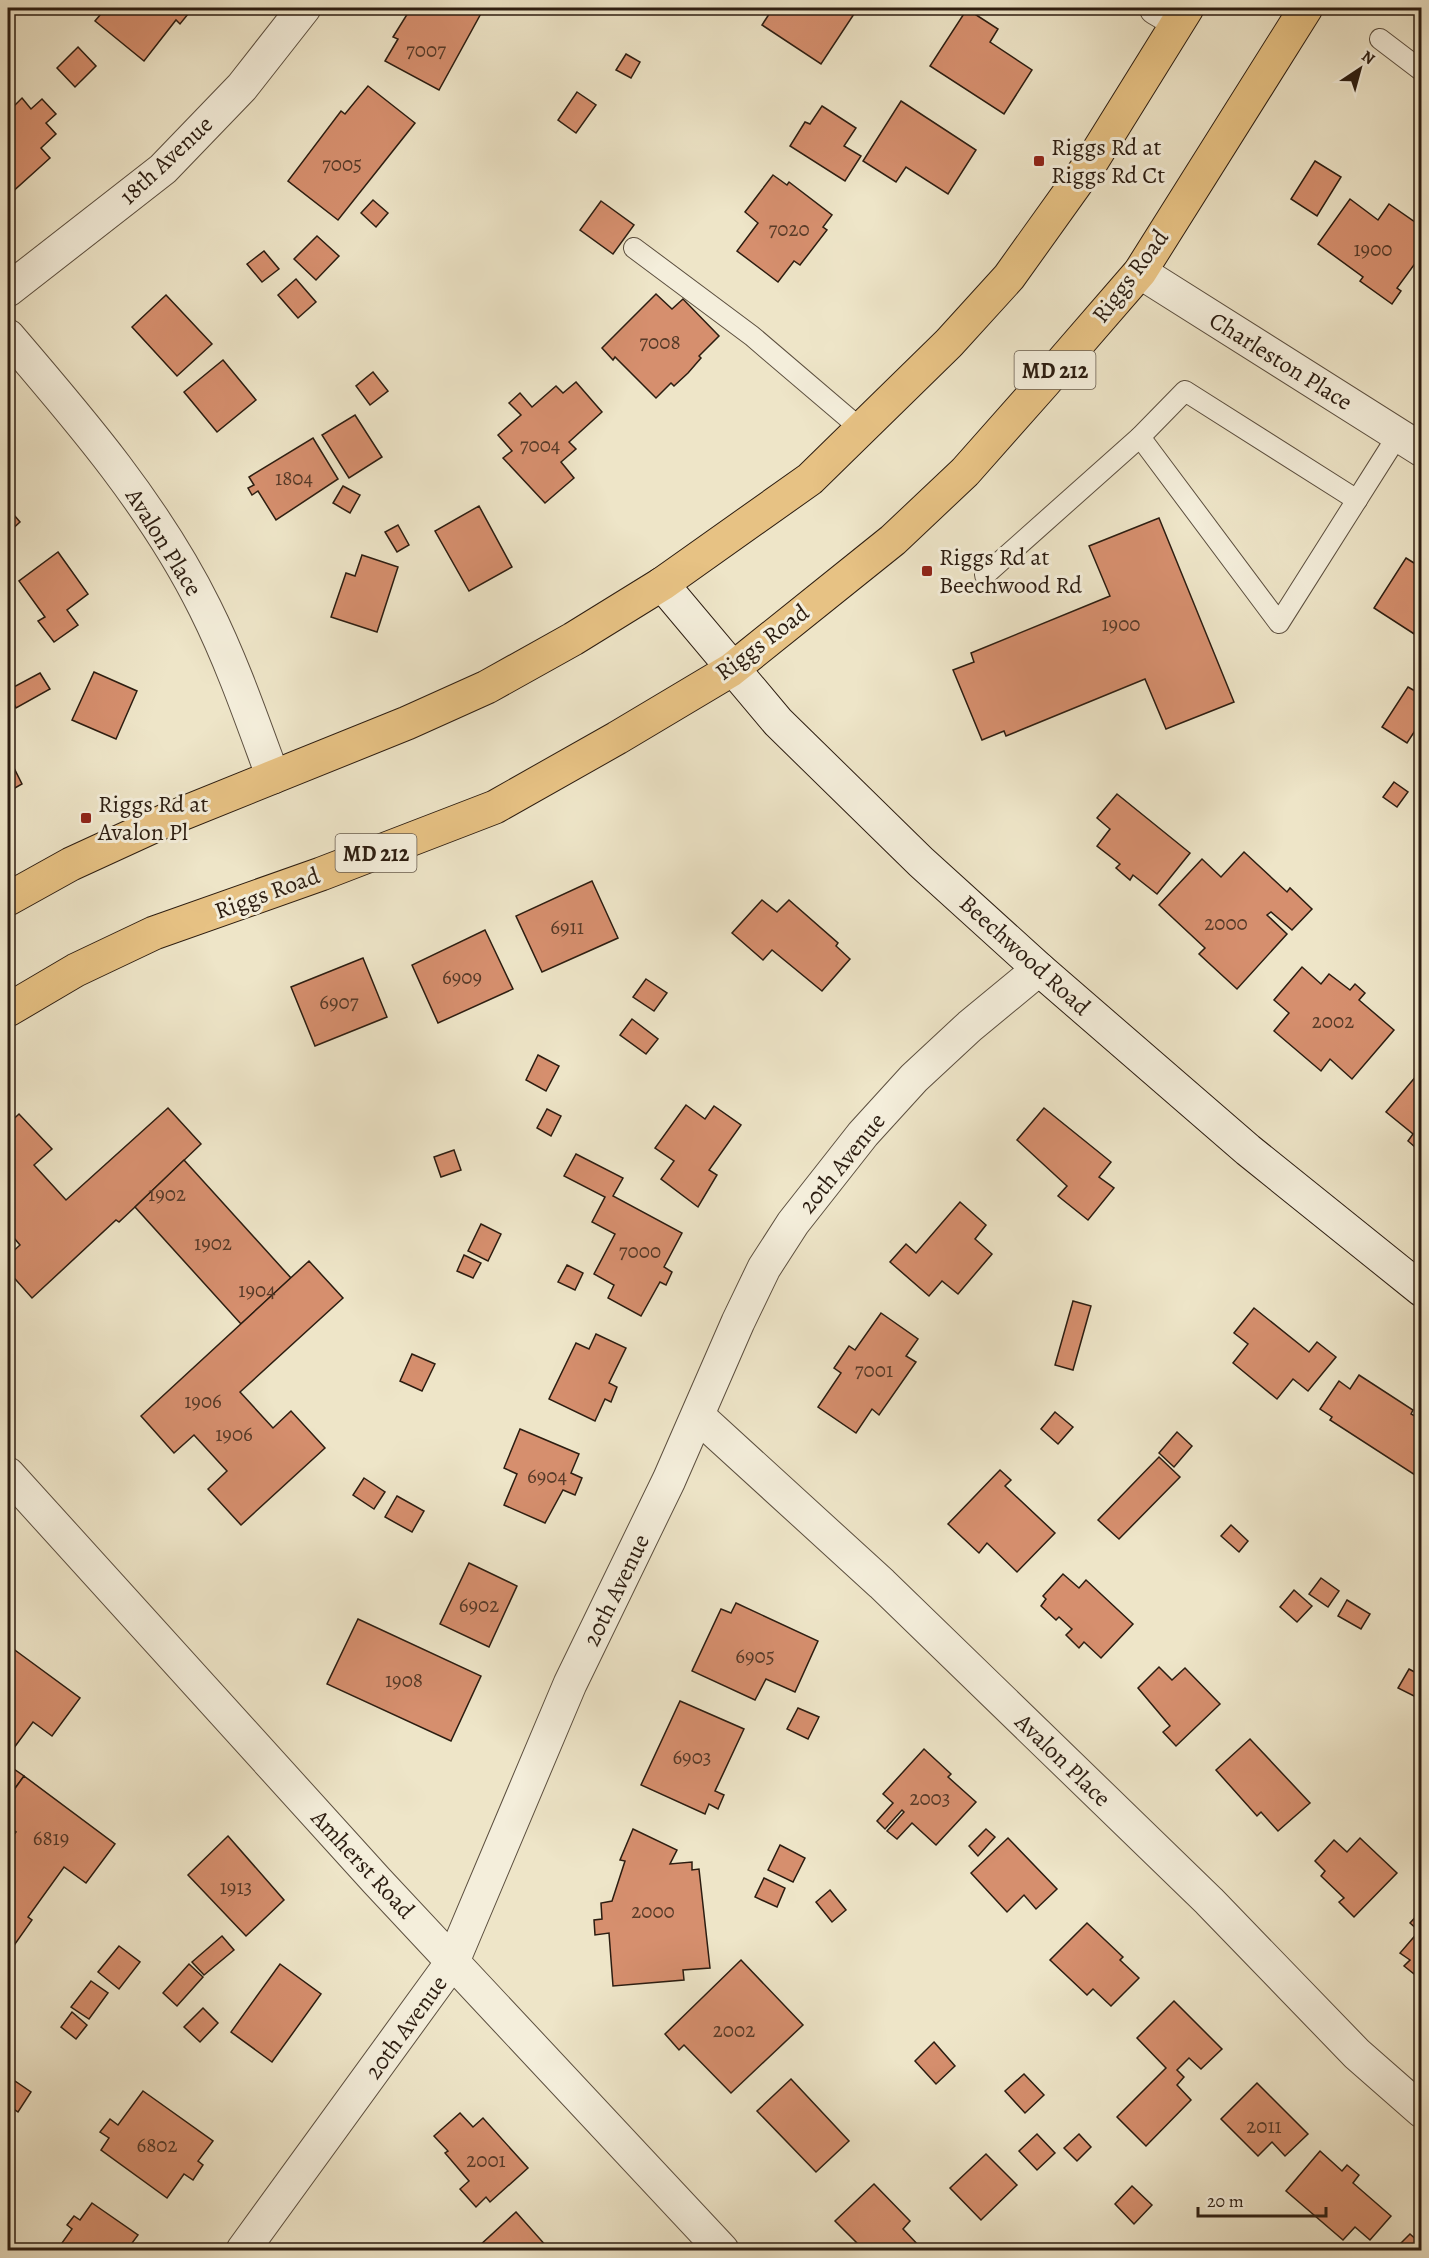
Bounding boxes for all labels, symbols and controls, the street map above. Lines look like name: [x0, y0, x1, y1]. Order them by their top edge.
house number: 7007: [406, 36, 446, 64]
north arrow: [1330, 39, 1390, 99]
text: N: [1357, 45, 1380, 70]
street label: 18th Avenue: [112, 108, 220, 212]
place label: Riggs Rd at Riggs Rd Ct: [1051, 131, 1165, 191]
house number: 7005: [322, 150, 362, 178]
marker: Riggs Rd at Riggs Rd Ct: [1032, 154, 1046, 168]
house number: 7020: [768, 215, 810, 243]
street label: Riggs Road: [1084, 223, 1176, 329]
house number: 1900: [1353, 235, 1393, 263]
street label: Charleston Place: [1203, 304, 1359, 418]
house number: 7008: [639, 328, 681, 356]
road number: MD 212: [1014, 351, 1096, 389]
house number: 7004: [520, 431, 560, 459]
house number: 1804: [275, 464, 313, 492]
street label: Avalon Place: [118, 481, 210, 602]
place label: Riggs Rd at Beechwood Rd: [939, 541, 1082, 601]
marker: Riggs Rd at Beechwood Rd: [920, 564, 934, 578]
street label: Riggs Road: [709, 596, 815, 688]
house number: 1900: [1101, 610, 1141, 638]
place label: Riggs Rd at Avalon Pl: [97, 788, 208, 848]
marker: Riggs Rd at Avalon Pl: [79, 811, 93, 825]
road number: MD 212: [336, 834, 416, 872]
street label: Riggs Road: [210, 859, 324, 927]
street label: Beechwood Road: [953, 888, 1098, 1023]
house number: 2000: [1204, 909, 1248, 937]
house number: 6911: [550, 913, 584, 941]
house number: 6909: [442, 963, 482, 991]
house number: 6907: [319, 988, 359, 1016]
house number: 2002: [1312, 1007, 1354, 1035]
street label: 20th Avenue: [791, 1106, 893, 1220]
house number: 1902: [148, 1180, 186, 1208]
house number: 1902: [194, 1229, 232, 1257]
house number: 7000: [619, 1237, 661, 1265]
house number: 1904: [238, 1276, 276, 1304]
house number: 7001: [855, 1356, 893, 1384]
house number: 1906: [184, 1387, 222, 1415]
house number: 1906: [215, 1420, 253, 1448]
house number: 6904: [527, 1462, 567, 1490]
street label: 20th Avenue: [575, 1529, 657, 1651]
house number: 6902: [459, 1591, 499, 1619]
house number: 6905: [735, 1642, 775, 1670]
house number: 1908: [385, 1666, 423, 1694]
street label: Avalon Place: [1007, 1706, 1118, 1814]
house number: 6903: [672, 1743, 712, 1771]
house number: 2003: [909, 1784, 951, 1812]
street label: Amherst Road: [303, 1802, 422, 1926]
house number: 6819: [33, 1824, 69, 1852]
house number: 1913: [220, 1873, 252, 1901]
house number: 2000: [631, 1897, 675, 1925]
street label: 20th Avenue: [357, 1969, 455, 2085]
house number: 2002: [713, 2016, 755, 2044]
house number: 2011: [1246, 2112, 1282, 2140]
house number: 6802: [136, 2131, 178, 2159]
house number: 2001: [466, 2146, 506, 2174]
scale bar: [1198, 2180, 1326, 2218]
text: 20 m: [1207, 2189, 1244, 2213]

